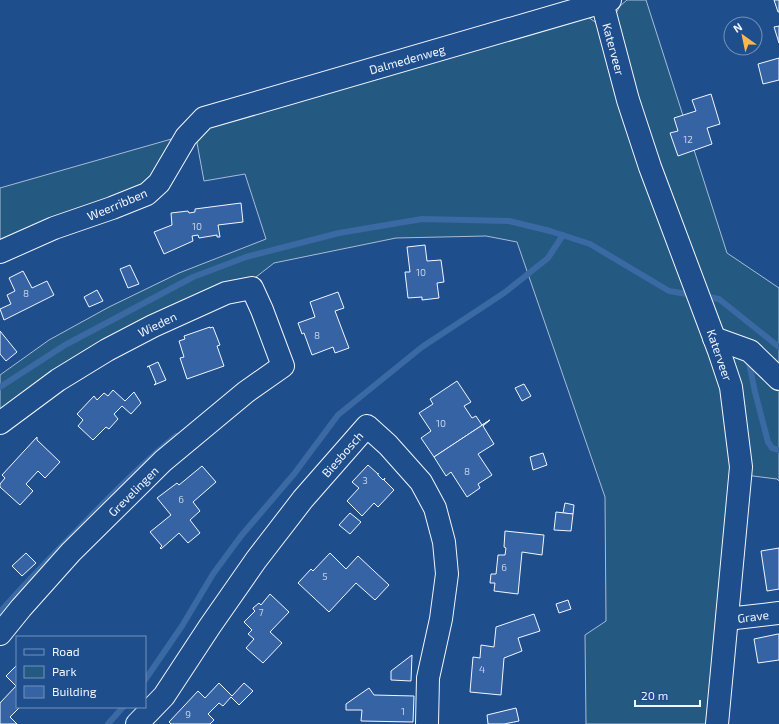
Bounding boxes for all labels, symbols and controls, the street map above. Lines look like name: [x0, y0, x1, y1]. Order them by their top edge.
north arrow: [723, 16, 763, 56]
text: N: [730, 20, 744, 35]
street label: Katerveer: [600, 21, 628, 77]
street label: Dalmedenweg: [367, 41, 447, 77]
house number: 12: [683, 133, 693, 145]
street label: Weerribben: [85, 185, 149, 223]
house number: 10: [192, 220, 202, 232]
house number: 10: [416, 266, 426, 278]
house number: 8: [23, 287, 29, 299]
street label: Wieden: [135, 309, 179, 339]
street label: Katerveer: [705, 327, 735, 383]
house number: 8: [314, 329, 320, 341]
house number: 10: [436, 417, 446, 429]
street label: Biesbosch: [318, 428, 366, 480]
street label: Grevelingen: [105, 463, 161, 519]
house number: 8: [464, 465, 470, 477]
house number: 3: [362, 474, 368, 486]
house number: 6: [178, 493, 184, 505]
house number: 6: [501, 561, 507, 573]
house number: 5: [322, 570, 328, 582]
house number: 7: [258, 606, 264, 618]
street label: Grave: [736, 607, 770, 625]
legend: [16, 636, 146, 708]
text: Road: [52, 644, 80, 658]
house number: 4: [479, 663, 485, 675]
text: Park: [52, 664, 77, 678]
scale bar: [635, 682, 700, 708]
text: Building: [52, 684, 97, 698]
text: 20 m: [641, 688, 668, 702]
house number: 1: [401, 705, 405, 717]
house number: 9: [185, 708, 191, 720]

